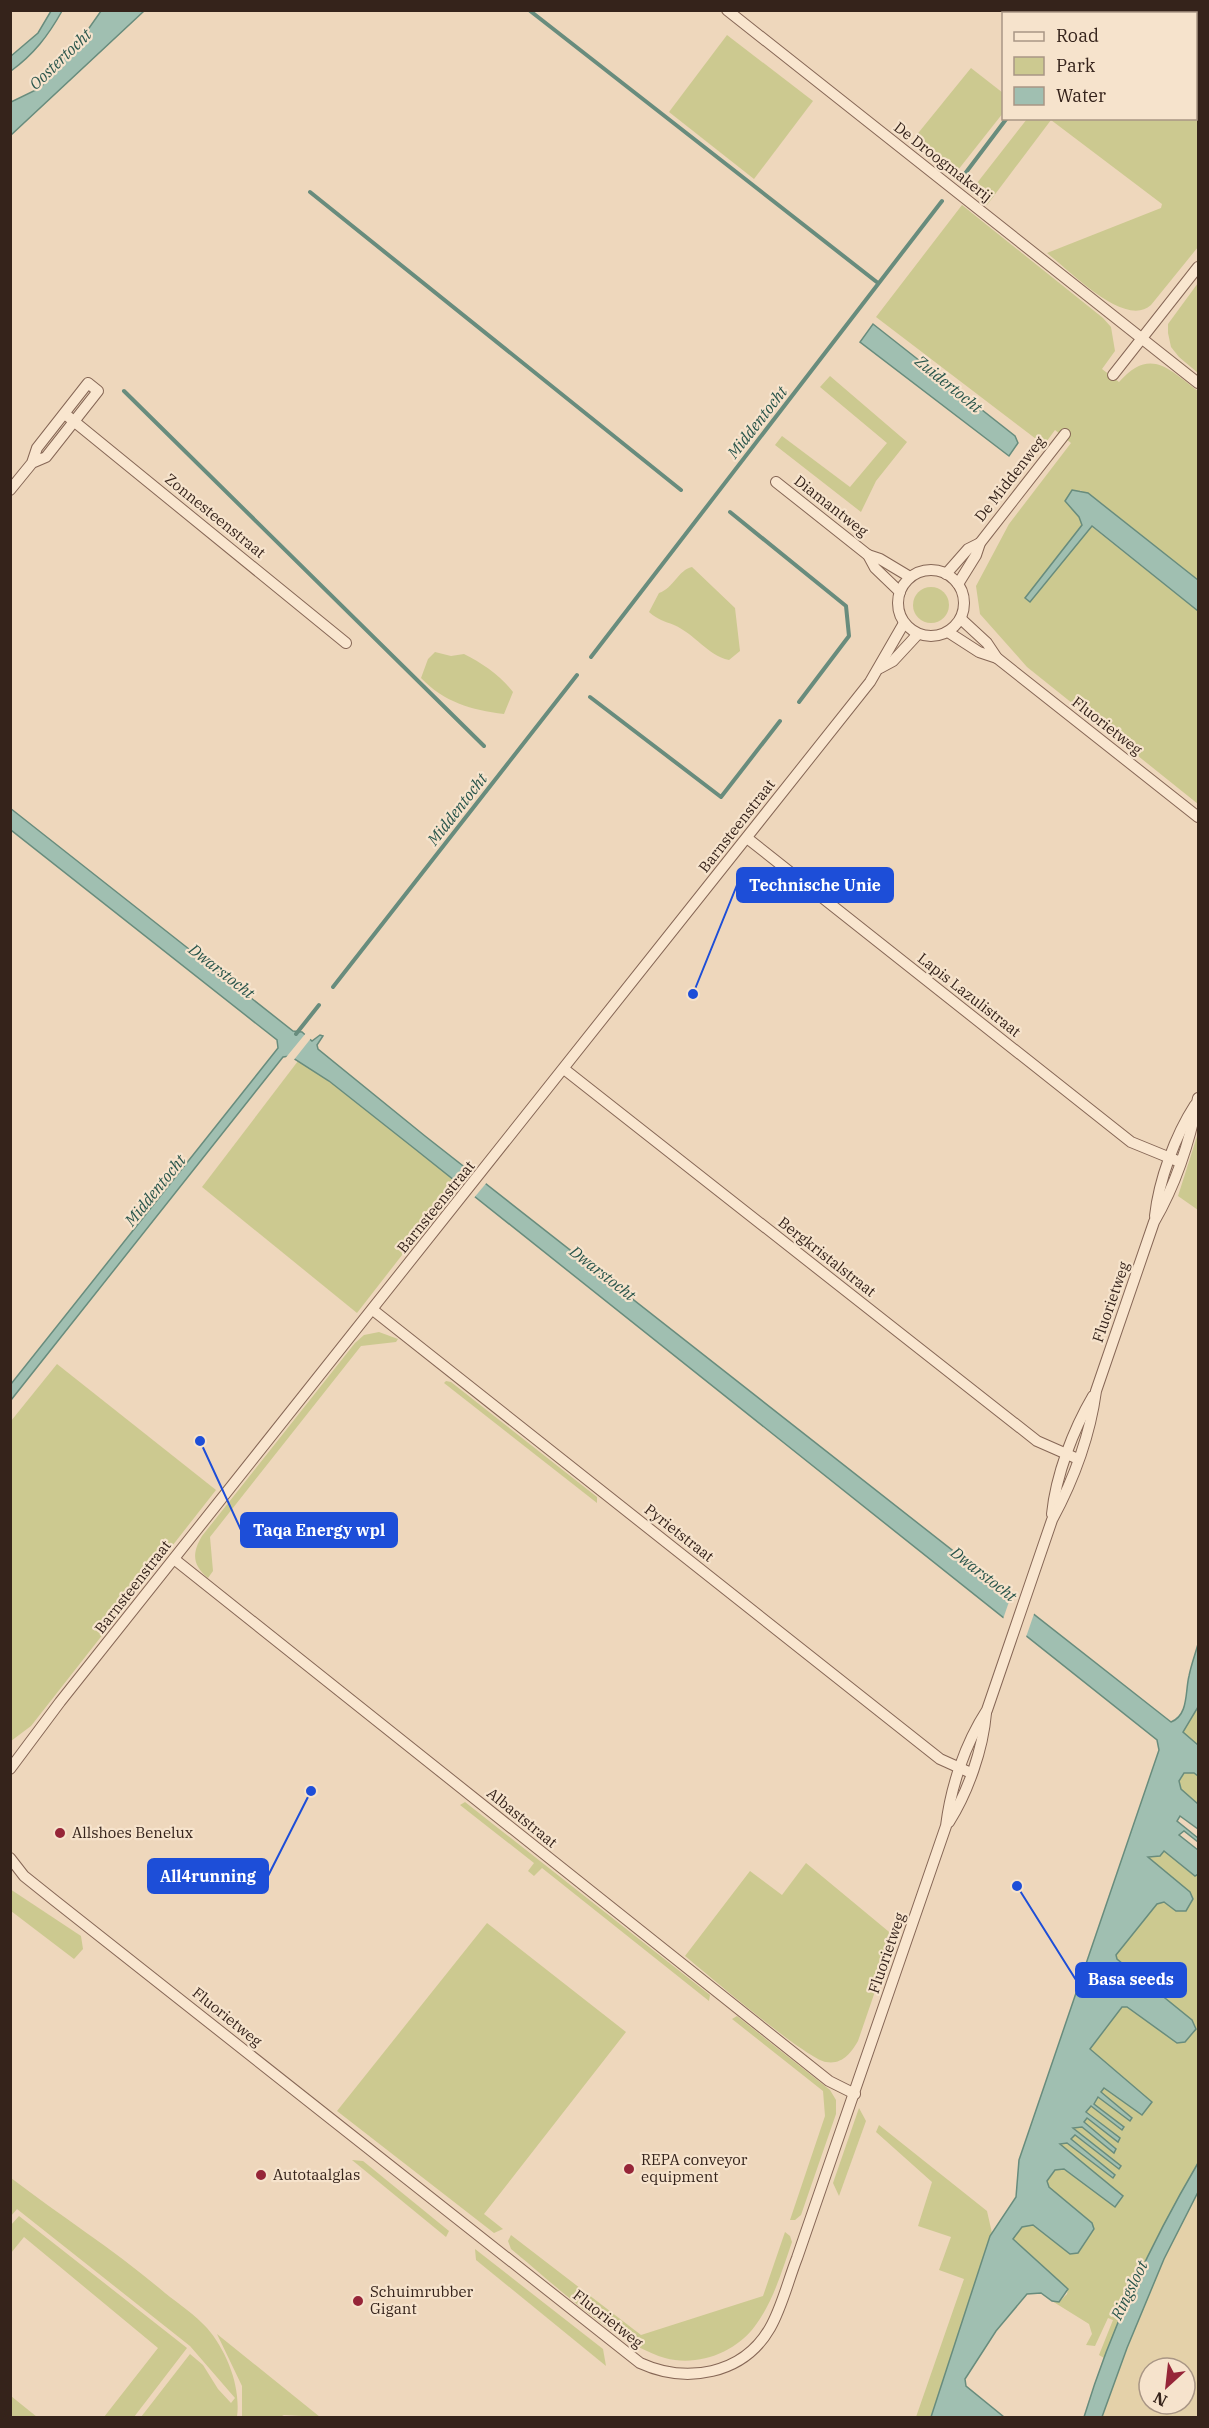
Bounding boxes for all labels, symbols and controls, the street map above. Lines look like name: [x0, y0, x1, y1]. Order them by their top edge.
legend: [1002, 12, 1197, 120]
water label: Oostertocht: [25, 23, 96, 94]
text: Road: [1056, 24, 1099, 47]
text: Park: [1056, 54, 1096, 77]
text: Water: [1056, 84, 1106, 107]
street label: De Droogmakerij: [890, 117, 996, 206]
water label: Zuidertocht: [911, 350, 988, 418]
water label: Middentocht: [722, 381, 792, 463]
street label: De Middenweg: [970, 432, 1049, 525]
street label: Zonnesteenstraat: [161, 469, 269, 562]
street label: Diamantweg: [791, 471, 872, 540]
street label: Fluorietweg: [1068, 692, 1146, 759]
water label: Middentocht: [422, 768, 492, 850]
street label: Barnsteenstraat: [694, 775, 779, 876]
callout: Technische Unie: [737, 868, 893, 902]
text: Technische Unie: [749, 875, 881, 895]
water label: Dwarstocht: [184, 938, 260, 1004]
street label: Lapis Lazulistraat: [914, 948, 1025, 1041]
water label: Middentocht: [120, 1149, 191, 1231]
street label: Barnsteenstraat: [393, 1157, 479, 1257]
street label: Bergkristalstraat: [775, 1213, 880, 1301]
water label: Dwarstocht: [565, 1240, 641, 1306]
street label: Fluorietweg: [1088, 1259, 1133, 1345]
street label: Pyrietstraat: [641, 1500, 718, 1566]
callout: Taqa Energy wpl: [241, 1513, 397, 1547]
text: Taqa Energy wpl: [253, 1520, 385, 1540]
street label: Barnsteenstraat: [90, 1536, 175, 1637]
water label: Dwarstocht: [946, 1541, 1022, 1607]
street label: Albaststraat: [483, 1783, 561, 1852]
place label: Allshoes Benelux: [72, 1823, 193, 1842]
marker: Allshoes Benelux: [53, 1826, 67, 1840]
callout: All4running: [148, 1859, 268, 1893]
text: All4running: [160, 1866, 257, 1886]
street label: Fluorietweg: [864, 1910, 909, 1996]
callout: Basa seeds: [1076, 1963, 1186, 1997]
text: Basa seeds: [1088, 1969, 1174, 1989]
street label: Fluorietweg: [189, 1983, 266, 2050]
place label: REPA conveyor equipment: [641, 2150, 748, 2186]
marker: REPA conveyor equipment: [622, 2162, 636, 2176]
place label: Autotaalglas: [273, 2165, 360, 2184]
marker: Autotaalglas: [254, 2168, 268, 2182]
water label: Ringsloot: [1106, 2256, 1152, 2324]
place label: Schuimrubber Gigant: [370, 2282, 474, 2318]
street label: Fluorietweg: [569, 2285, 647, 2352]
marker: Schuimrubber Gigant: [351, 2294, 365, 2308]
north arrow: [1137, 2356, 1197, 2416]
text: N: [1150, 2388, 1170, 2411]

